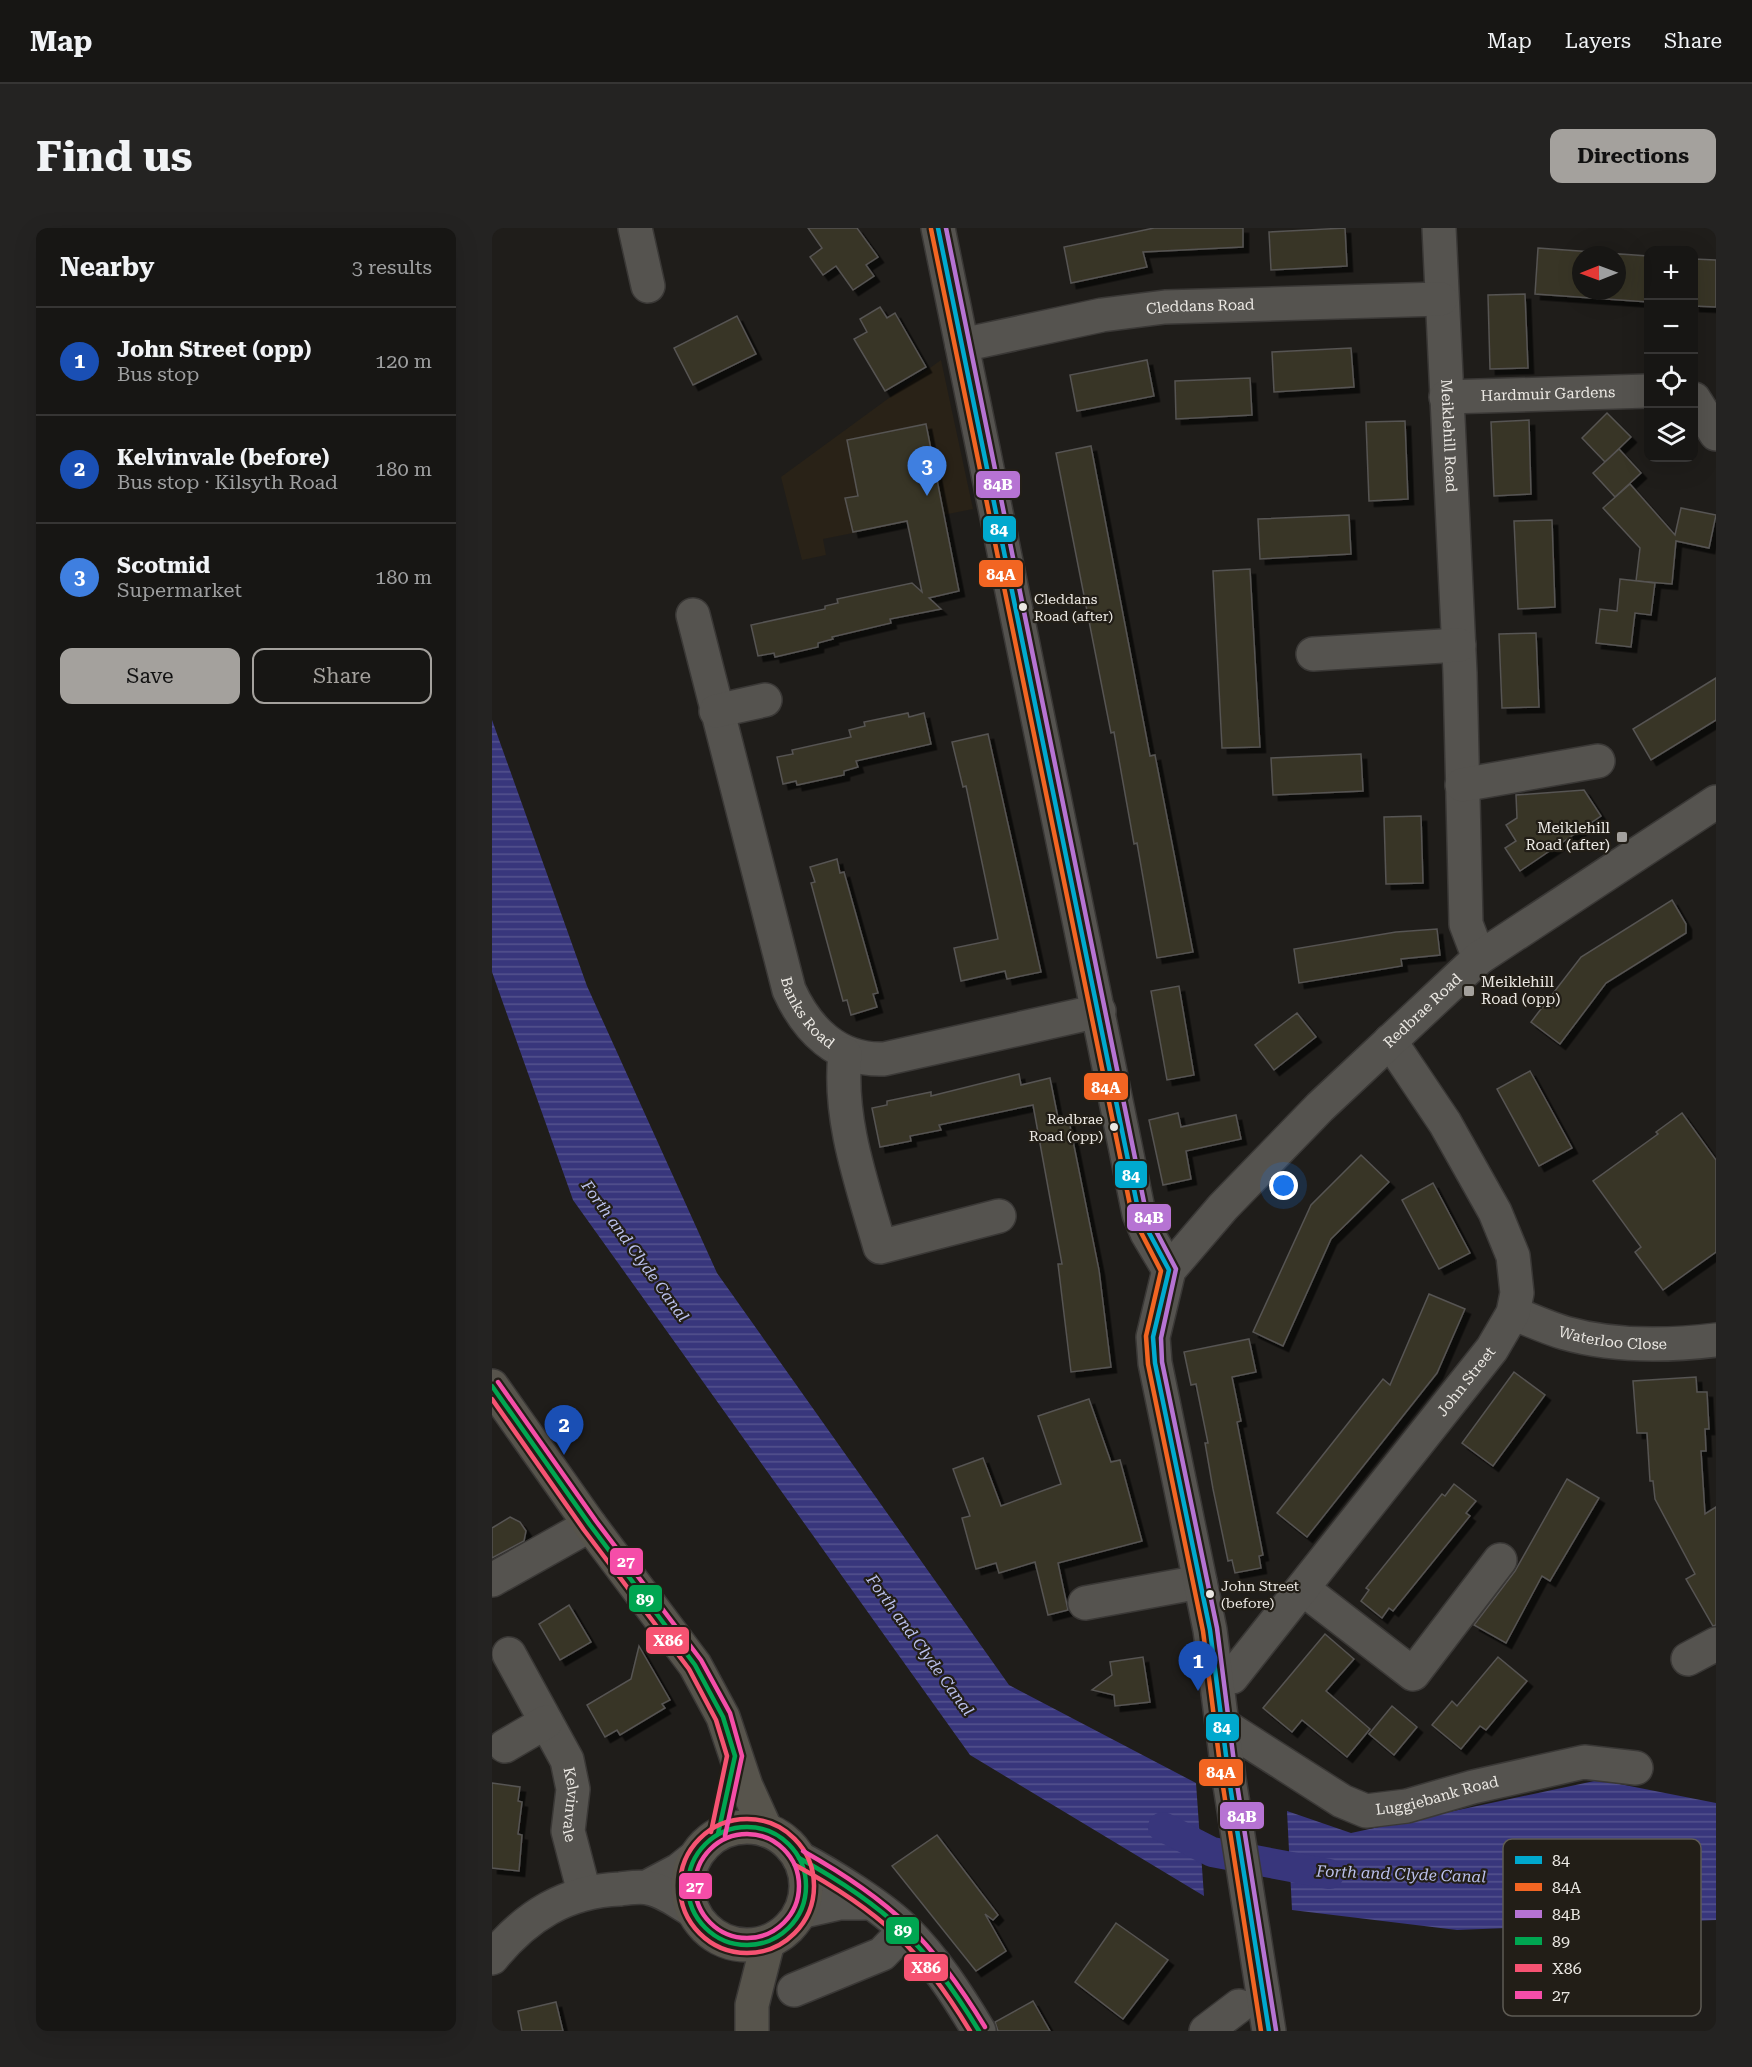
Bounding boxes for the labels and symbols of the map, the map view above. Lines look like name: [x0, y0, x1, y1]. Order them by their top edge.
north arrow: [1572, 246, 1626, 300]
street label: Cleddans Road: [1145, 295, 1255, 318]
street label: Meiklehill Road: [1437, 379, 1460, 493]
street label: Hardmuir Gardens: [1480, 383, 1615, 405]
pin: 3: [908, 446, 946, 496]
line badge: 84B: [975, 470, 1021, 499]
text: 84B: [983, 475, 1013, 494]
line badge: 84: [982, 515, 1017, 543]
text: 84: [990, 520, 1008, 539]
line badge: 84A: [978, 559, 1024, 588]
text: 84A: [986, 565, 1016, 584]
place label: Cleddans Road (after): [1034, 591, 1113, 624]
marker: Cleddans Road (after): [1017, 601, 1029, 613]
place label: Meiklehill Road (after): [1525, 819, 1610, 854]
marker: Meiklehill Road (after): [1615, 830, 1629, 844]
street label: Redbrae Road: [1380, 969, 1466, 1052]
place label: Meiklehill Road (opp): [1481, 973, 1560, 1008]
street label: Banks Road: [777, 975, 838, 1053]
marker: Meiklehill Road (opp): [1462, 984, 1476, 998]
line badge: 84A: [1083, 1072, 1129, 1101]
text: 84A: [1091, 1078, 1121, 1097]
place label: Redbrae Road (opp): [1029, 1111, 1103, 1144]
marker: Redbrae Road (opp): [1108, 1121, 1120, 1133]
line badge: 84: [1114, 1160, 1148, 1189]
text: 84: [1122, 1166, 1140, 1185]
your location: [1269, 1171, 1298, 1200]
water label: Forth and Clyde Canal: [577, 1176, 693, 1325]
line badge: 84B: [1126, 1203, 1172, 1232]
text: 84B: [1134, 1208, 1164, 1227]
street label: Waterloo Close: [1556, 1323, 1667, 1353]
street label: John Street: [1433, 1343, 1499, 1420]
pin: 2: [544, 1406, 584, 1455]
line badge: 27: [609, 1547, 644, 1576]
text: 27: [617, 1552, 635, 1571]
water label: Forth and Clyde Canal: [862, 1570, 978, 1719]
place label: John Street (before): [1221, 1578, 1299, 1611]
line badge: 89: [628, 1584, 663, 1613]
marker: John Street (before): [1204, 1588, 1216, 1600]
text: 89: [636, 1590, 654, 1609]
line badge: X86: [645, 1626, 690, 1655]
text: X86: [653, 1631, 683, 1650]
pin: 1: [1178, 1642, 1218, 1691]
line badge: 84: [1205, 1713, 1240, 1742]
text: 84: [1213, 1718, 1231, 1737]
line badge: 84A: [1198, 1758, 1244, 1787]
text: 84A: [1206, 1763, 1236, 1782]
street label: Kelvinvale: [559, 1765, 582, 1844]
street label: Luggiebank Road: [1375, 1772, 1501, 1819]
line badge: 84B: [1219, 1801, 1265, 1830]
text: 84B: [1227, 1807, 1257, 1826]
legend: [1503, 1839, 1701, 2016]
text: 84: [1552, 1851, 1570, 1870]
water label: Forth and Clyde Canal: [1315, 1862, 1486, 1886]
line badge: 27: [678, 1872, 713, 1900]
text: 27: [686, 1877, 704, 1896]
text: 84A: [1552, 1878, 1582, 1897]
text: 84B: [1552, 1905, 1581, 1924]
line badge: 89: [885, 1916, 920, 1945]
text: 89: [894, 1921, 912, 1940]
text: 89: [1552, 1932, 1570, 1951]
line badge: X86: [903, 1953, 949, 1982]
text: X86: [911, 1958, 941, 1977]
text: X86: [1552, 1959, 1582, 1978]
text: 27: [1552, 1986, 1570, 2005]

